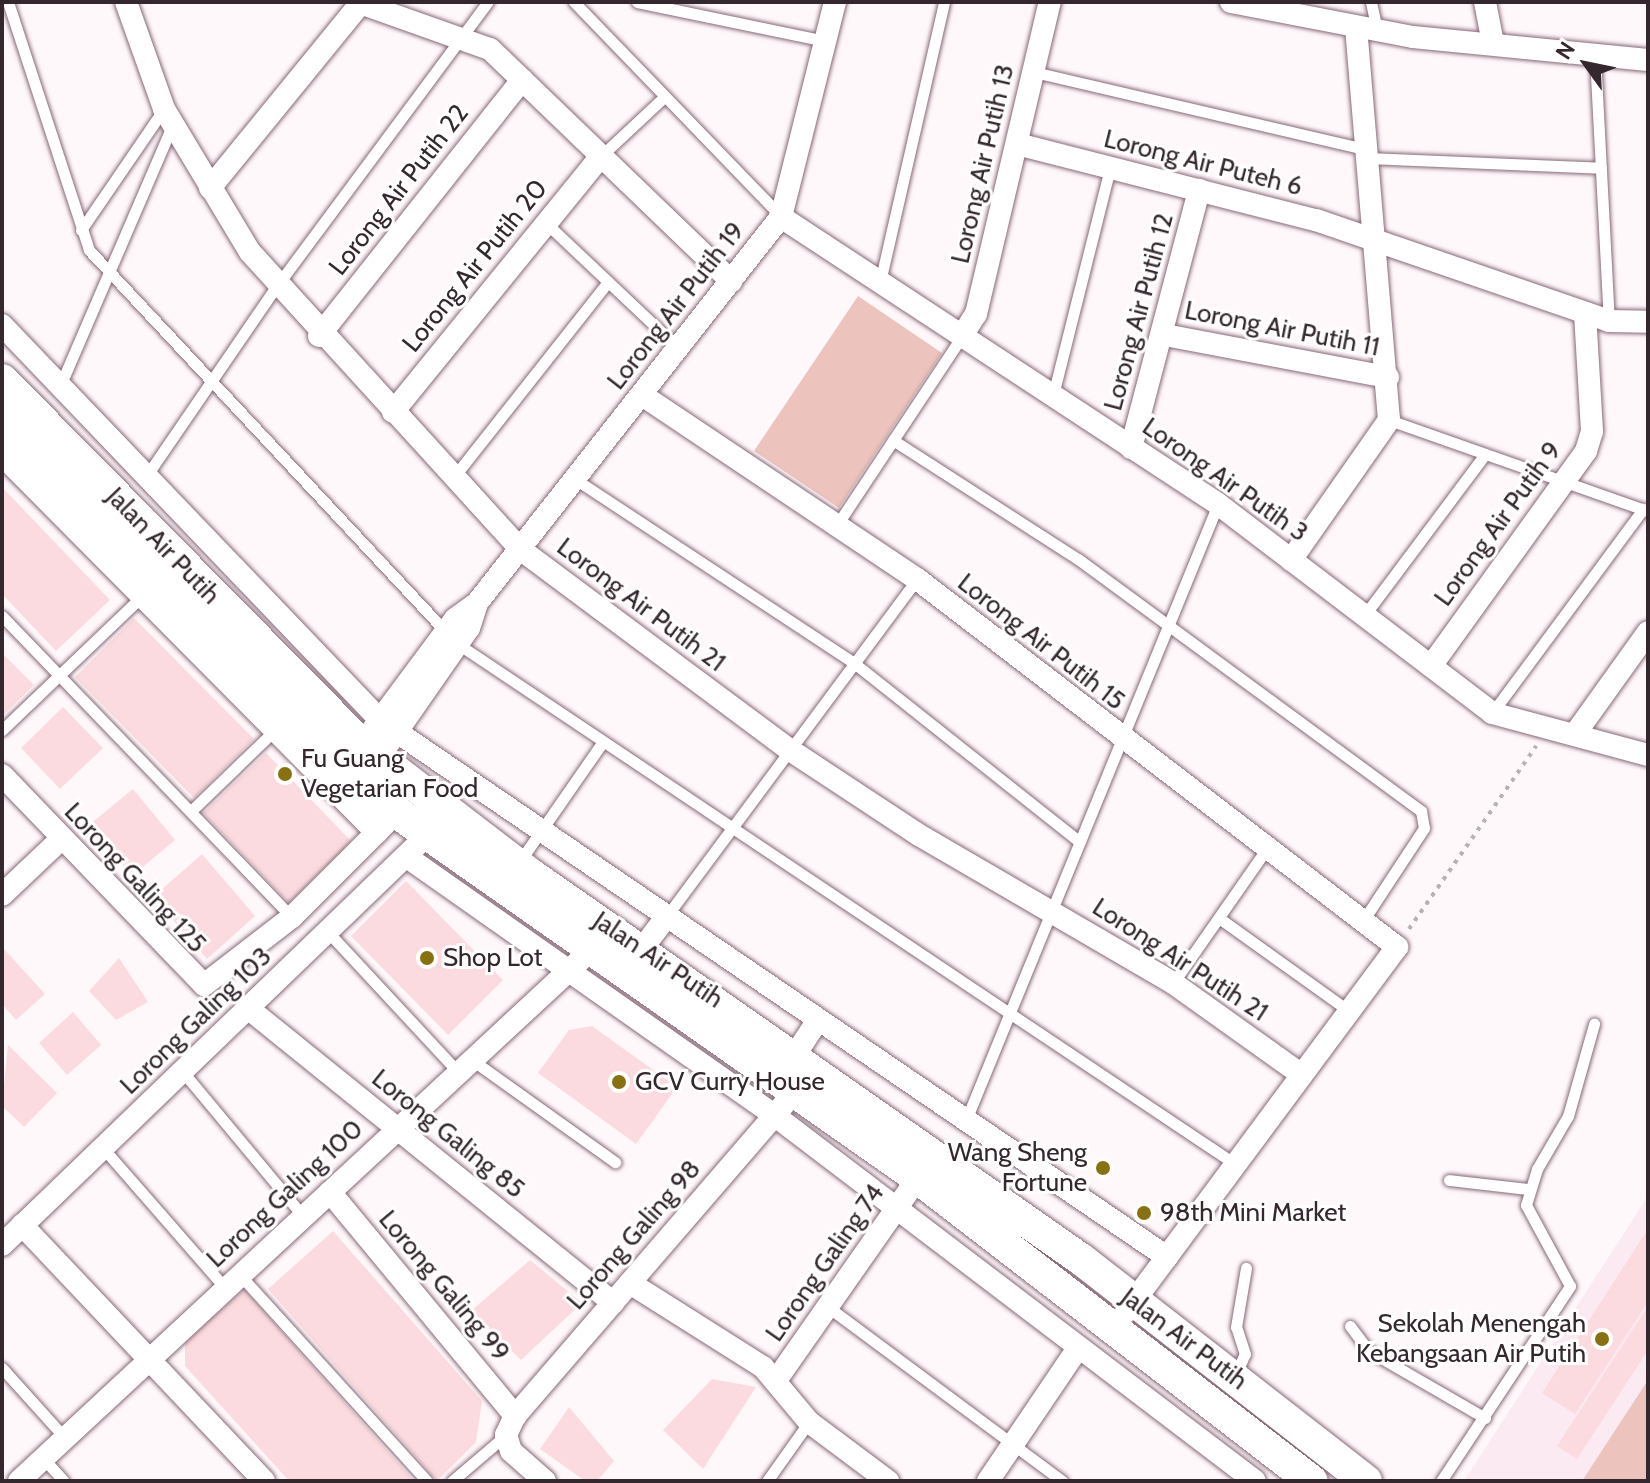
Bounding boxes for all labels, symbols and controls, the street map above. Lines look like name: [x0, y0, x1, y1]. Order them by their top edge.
north arrow: [1546, 24, 1626, 104]
text: N: [1550, 37, 1581, 65]
street label: Lorong Air Putih 13: [945, 61, 1021, 267]
street label: Lorong Air Putih 22: [323, 98, 475, 282]
street label: Lorong Air Puteh 6: [1101, 123, 1305, 203]
street label: Lorong Air Putih 20: [396, 174, 554, 358]
street label: Lorong Air Putih 12: [1098, 210, 1180, 414]
street label: Lorong Air Putih 19: [601, 216, 751, 396]
street label: Lorong Air Putih 11: [1182, 295, 1382, 363]
street label: Lorong Air Putih 3: [1136, 411, 1314, 549]
street label: Lorong Air Putih 9: [1428, 436, 1568, 612]
street label: Jalan Air Putih: [100, 481, 226, 611]
street label: Lorong Air Putih 21: [551, 532, 731, 678]
street label: Lorong Air Putih 15: [951, 567, 1131, 717]
place label: Fu Guang Vegetarian Food: [301, 743, 478, 804]
marker: Fu Guang Vegetarian Food: [276, 765, 294, 783]
street label: Lorong Galing 125: [58, 797, 212, 959]
street label: Lorong Air Putih 21: [1086, 892, 1274, 1028]
street label: Jalan Air Putih: [587, 905, 729, 1015]
street label: Lorong Galing 103: [114, 941, 278, 1101]
place label: Shop Lot: [443, 942, 542, 974]
marker: Shop Lot: [418, 949, 436, 967]
street label: Lorong Galing 85: [365, 1063, 531, 1205]
place label: GCV Curry House: [635, 1066, 825, 1098]
marker: GCV Curry House: [610, 1073, 628, 1091]
street label: Lorong Galing 100: [200, 1114, 370, 1274]
place label: Wang Sheng Fortune: [948, 1137, 1087, 1198]
street label: Lorong Galing 98: [561, 1154, 707, 1316]
marker: Wang Sheng Fortune: [1094, 1159, 1112, 1177]
street label: Lorong Galing 74: [759, 1178, 891, 1348]
place label: 98th Mini Market: [1160, 1197, 1346, 1229]
street label: Lorong Galing 99: [372, 1204, 516, 1368]
marker: 98th Mini Market: [1135, 1204, 1153, 1222]
street label: Jalan Air Putih: [1115, 1281, 1253, 1397]
place label: Sekolah Menengah Kebangsaan Air Putih: [1356, 1308, 1586, 1370]
marker: Sekolah Menengah Kebangsaan Air Putih: [1593, 1330, 1611, 1348]

